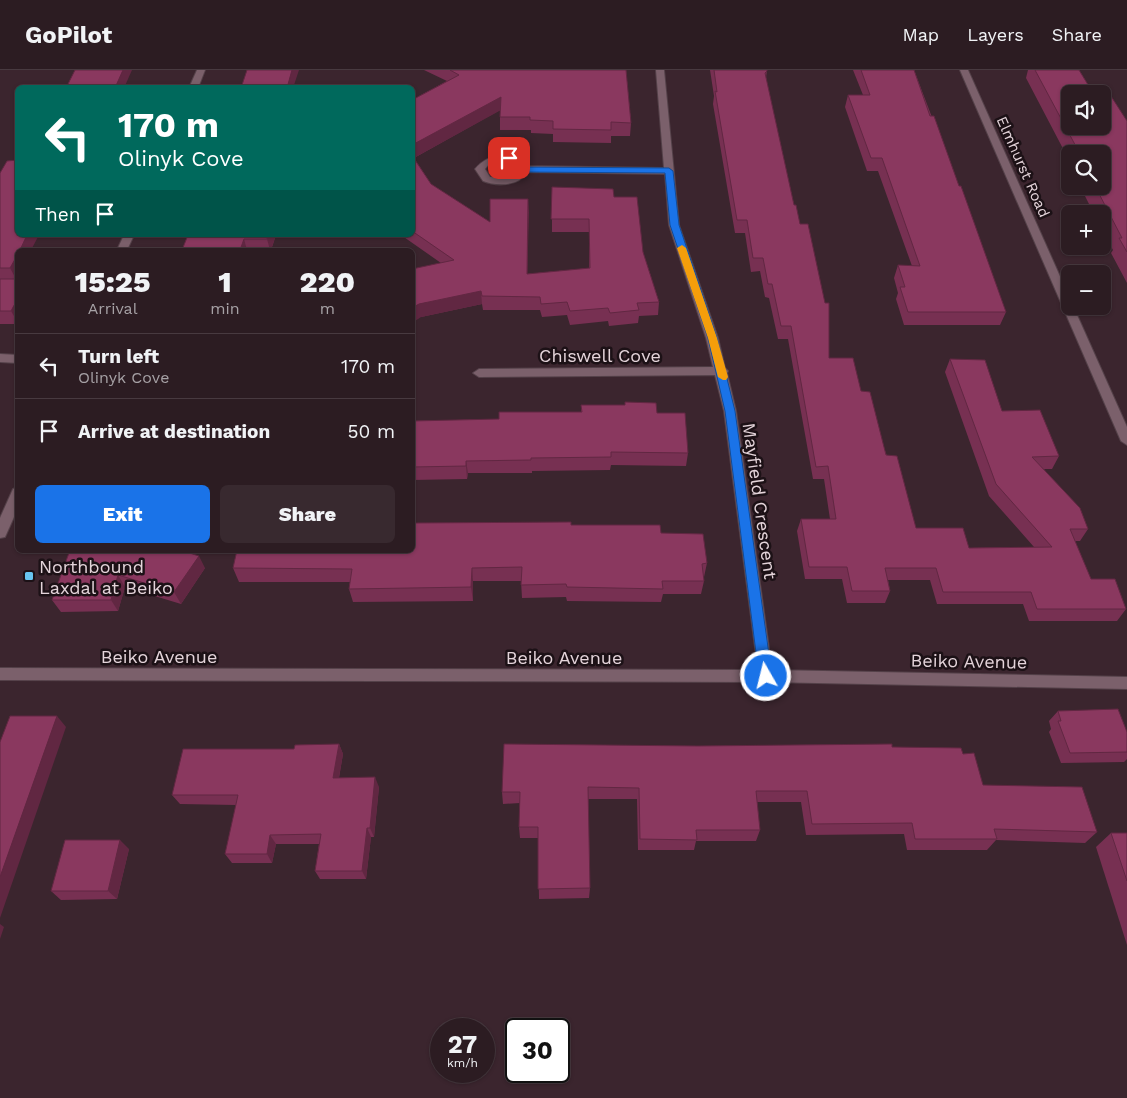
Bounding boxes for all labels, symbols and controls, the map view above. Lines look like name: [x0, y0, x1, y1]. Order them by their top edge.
text: GoPilot: [25, 21, 112, 49]
text: Map: [902, 24, 939, 45]
text: Layers: [967, 24, 1024, 45]
text: Share: [1052, 24, 1102, 45]
map controls: [1061, 85, 1111, 315]
button: sound: [1061, 85, 1111, 135]
text: 170 m: [118, 104, 219, 146]
icon: left: [35, 105, 100, 170]
street label: Elmhurst Road: [993, 114, 1053, 220]
pin: [488, 137, 530, 179]
icon: arrive: [495, 144, 523, 172]
button: search: [1061, 145, 1111, 195]
text: Olinyk Cove: [118, 146, 244, 171]
icon: arrive: [91, 200, 119, 228]
text: Then: [35, 203, 81, 226]
button: +: [1061, 205, 1111, 255]
text: 15:25: [75, 264, 150, 299]
text: 1: [218, 264, 232, 299]
text: 220: [300, 264, 355, 299]
button: −: [1061, 265, 1111, 315]
text: Arrival: [88, 299, 138, 318]
text: min: [210, 299, 240, 318]
text: m: [320, 299, 335, 318]
text: Turn left: [78, 345, 159, 368]
street label: Chiswell Cove: [539, 345, 661, 366]
icon: left: [35, 352, 63, 380]
text: 170 m: [341, 355, 395, 378]
text: Olinyk Cove: [78, 368, 169, 387]
icon: arrive: [35, 417, 63, 445]
text: Arrive at destination: [78, 420, 270, 443]
text: 50 m: [348, 420, 395, 443]
street label: Mayfield Crescent: [739, 421, 781, 581]
button: Exit: [35, 485, 210, 543]
button: Share: [220, 485, 395, 543]
place label: Northbound Laxdal at Beiko: [39, 556, 173, 598]
marker: Northbound Laxdal at Beiko: [23, 570, 35, 582]
street label: Beiko Avenue: [101, 646, 217, 667]
street label: Beiko Avenue: [506, 647, 622, 668]
position arrow: [739, 649, 791, 701]
street label: Beiko Avenue: [910, 649, 1028, 673]
speed limit sign: 30: [505, 1018, 570, 1083]
text: 27: [448, 1030, 477, 1059]
text: km/h: [447, 1056, 478, 1070]

